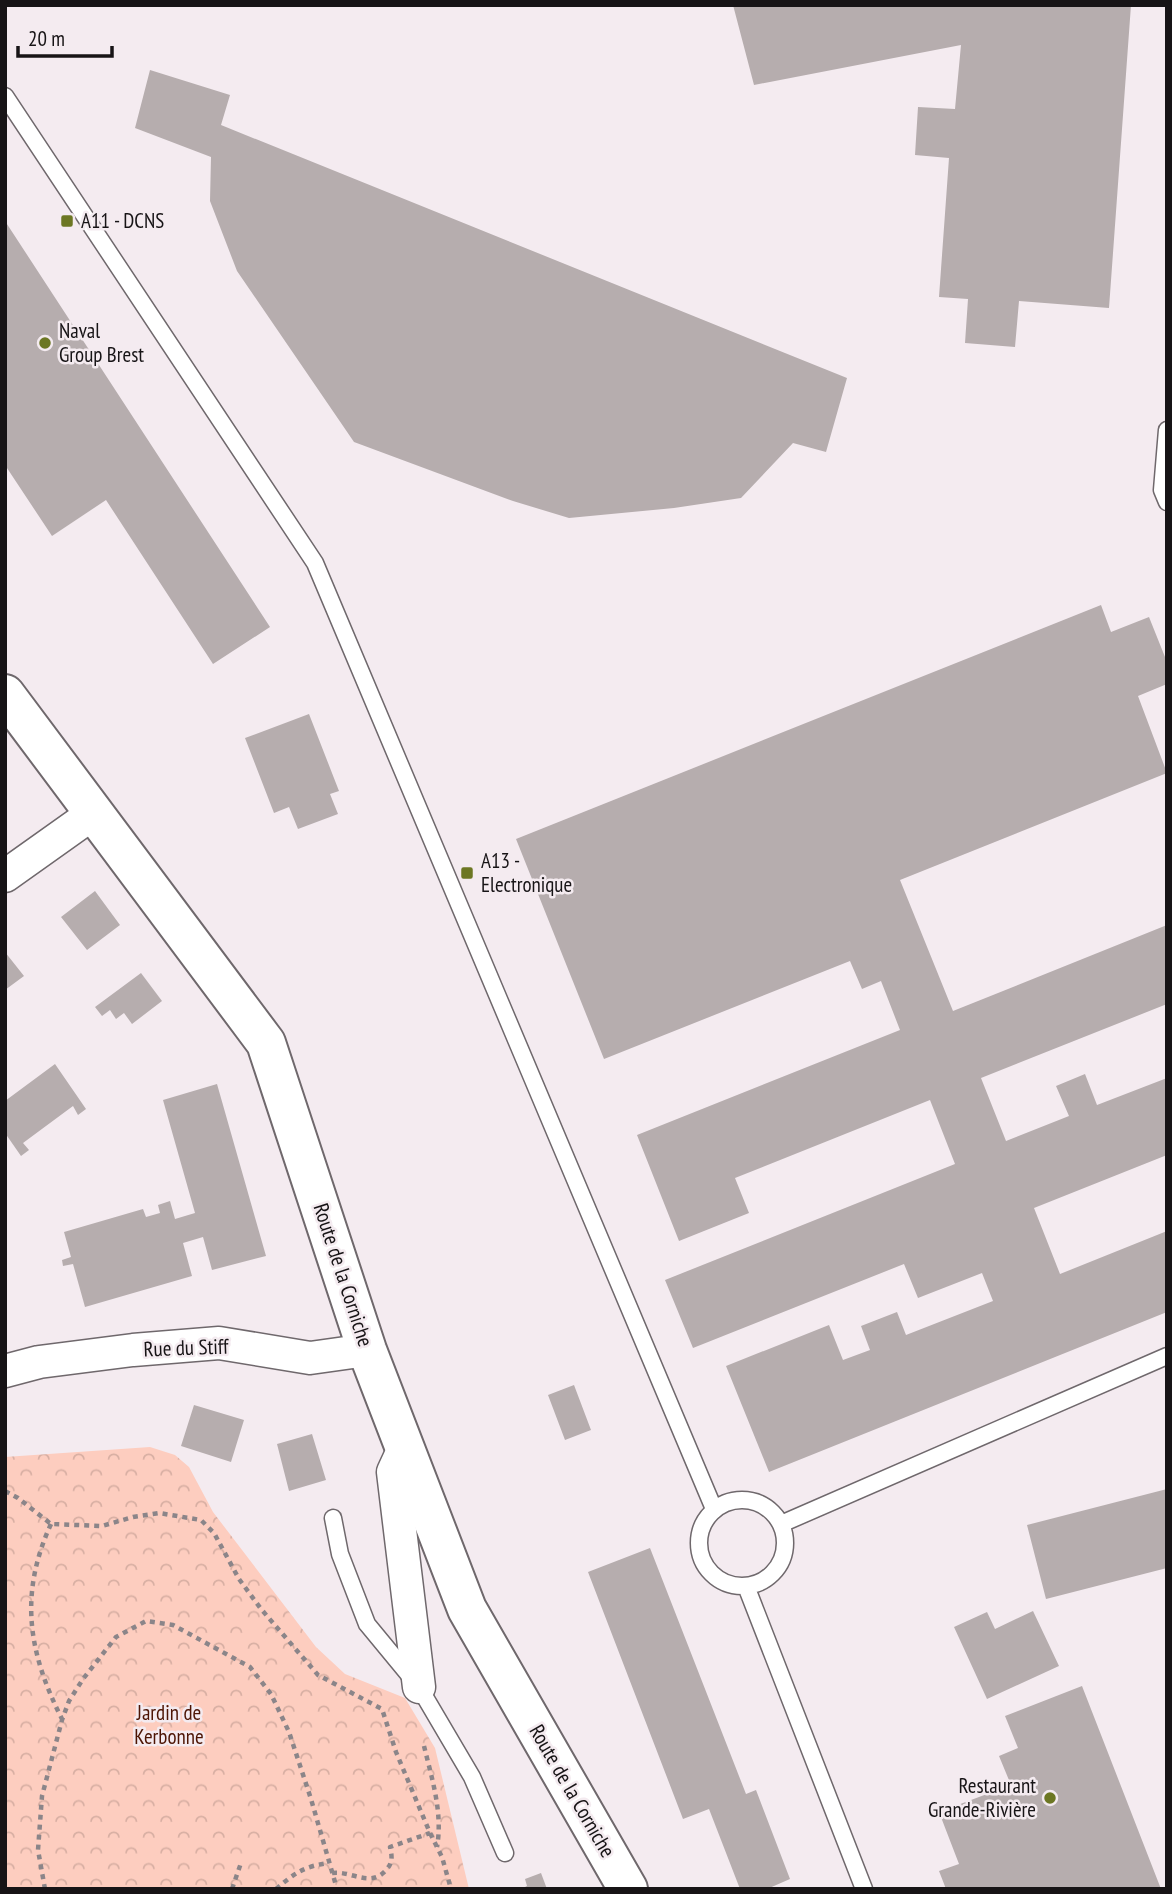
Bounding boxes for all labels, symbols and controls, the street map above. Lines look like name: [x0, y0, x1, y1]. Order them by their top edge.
scale bar: [18, 14, 112, 58]
text: 20 m: [28, 25, 65, 52]
place label: A11 - DCNS: [81, 207, 164, 234]
marker: A11 - DCNS: [59, 213, 75, 229]
place label: Naval Group Brest: [59, 317, 144, 368]
marker: Naval Group Brest: [37, 335, 53, 351]
place label: A13 - Electronique: [481, 847, 572, 898]
marker: A13 - Electronique: [459, 865, 475, 881]
street label: Route de la Corniche: [308, 1200, 379, 1350]
street label: Rue du Stiff: [143, 1333, 230, 1362]
park label: Jardin de Kerbonne: [134, 1699, 204, 1750]
street label: Route de la Corniche: [523, 1719, 621, 1862]
place label: Restaurant Grande-Rivière: [928, 1772, 1036, 1823]
marker: Restaurant Grande-Rivière: [1042, 1790, 1058, 1806]

